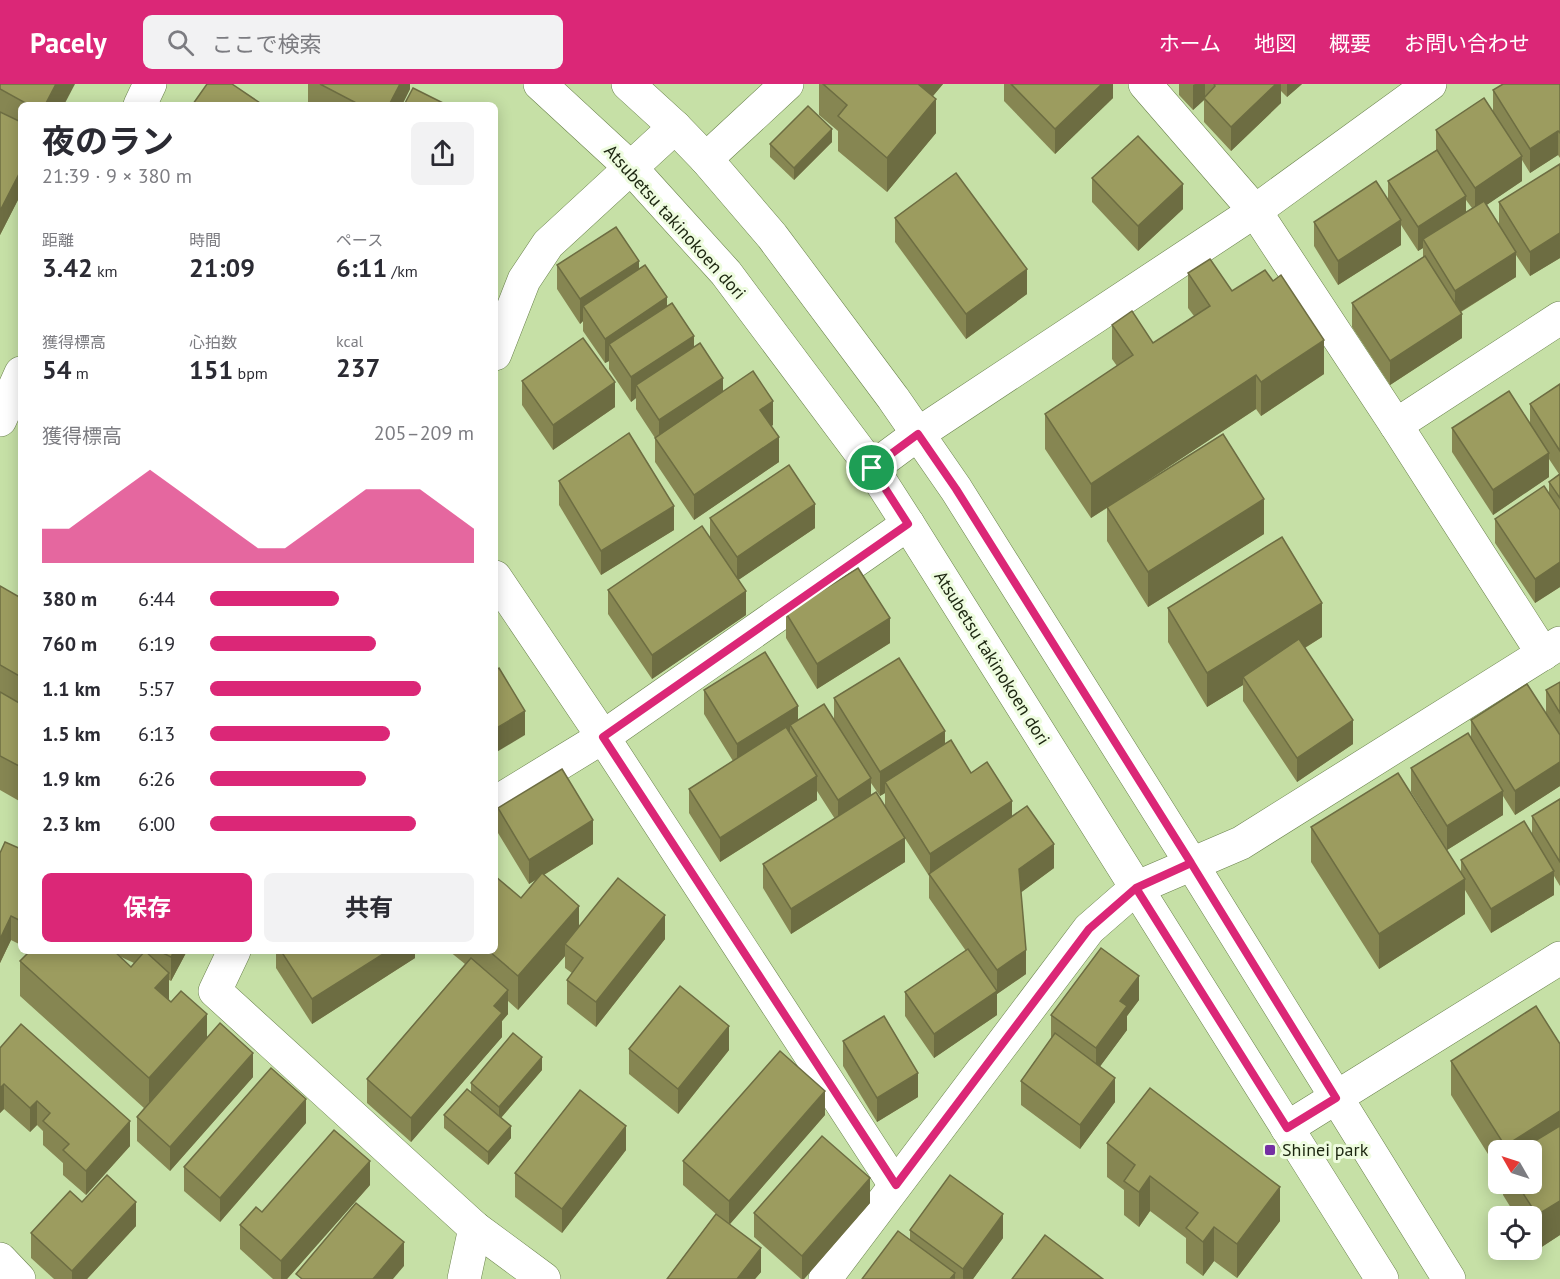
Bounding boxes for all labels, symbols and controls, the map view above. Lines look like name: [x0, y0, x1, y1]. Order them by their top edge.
search box: [143, 15, 563, 69]
text: Pacely: [30, 24, 107, 61]
icon: search: [164, 26, 197, 59]
text: ここで検索: [212, 30, 322, 58]
text: ホーム: [1159, 30, 1221, 57]
text: 地図: [1254, 30, 1296, 57]
text: 概要: [1329, 30, 1371, 57]
text: お問い合わせ: [1404, 30, 1530, 57]
text: 夜のラン: [42, 119, 174, 162]
button: share: [411, 122, 474, 185]
street label: Atsubetsu takinokoen dori: [600, 139, 751, 304]
text: 21:39 · 9 × 380 m: [42, 163, 192, 189]
text: 距離: [42, 230, 74, 250]
text: 時間: [189, 230, 221, 250]
text: ペース: [336, 230, 383, 250]
text: 3.42: [42, 251, 93, 284]
text: 21:09: [189, 251, 255, 284]
text: 6:11: [336, 251, 387, 284]
text: km: [93, 261, 118, 281]
text: /km: [387, 261, 418, 281]
text: kcal: [336, 331, 363, 351]
text: 獲得標高: [42, 332, 106, 352]
text: 心拍数: [189, 332, 237, 352]
text: 237: [336, 351, 380, 384]
text: 54: [42, 353, 71, 386]
text: 151: [189, 353, 233, 386]
text: m: [71, 363, 89, 383]
text: bpm: [233, 363, 268, 383]
text: 205–209 m: [374, 420, 474, 446]
text: 獲得標高: [42, 423, 122, 449]
pin: [846, 442, 897, 493]
icon: arrive: [855, 451, 888, 484]
street label: Atsubetsu takinokoen dori: [929, 566, 1055, 749]
text: 380 m: [42, 586, 97, 612]
text: 6:44: [138, 586, 175, 612]
text: 760 m: [42, 631, 97, 657]
text: 6:19: [138, 631, 175, 657]
text: 1.1 km: [42, 676, 101, 702]
text: 5:57: [138, 676, 175, 702]
text: 1.5 km: [42, 721, 101, 747]
text: 6:13: [138, 721, 175, 747]
text: 1.9 km: [42, 766, 101, 792]
text: 6:26: [138, 766, 175, 792]
text: 2.3 km: [42, 811, 101, 837]
text: 6:00: [138, 811, 175, 837]
button: 保存: [42, 873, 252, 942]
button: 共有: [264, 873, 474, 942]
place label: Shinei park: [1282, 1138, 1369, 1161]
north arrow: [1488, 1140, 1542, 1194]
map controls: [1488, 1140, 1542, 1260]
marker: Shinei park: [1263, 1143, 1277, 1157]
button: locate: [1488, 1206, 1542, 1260]

